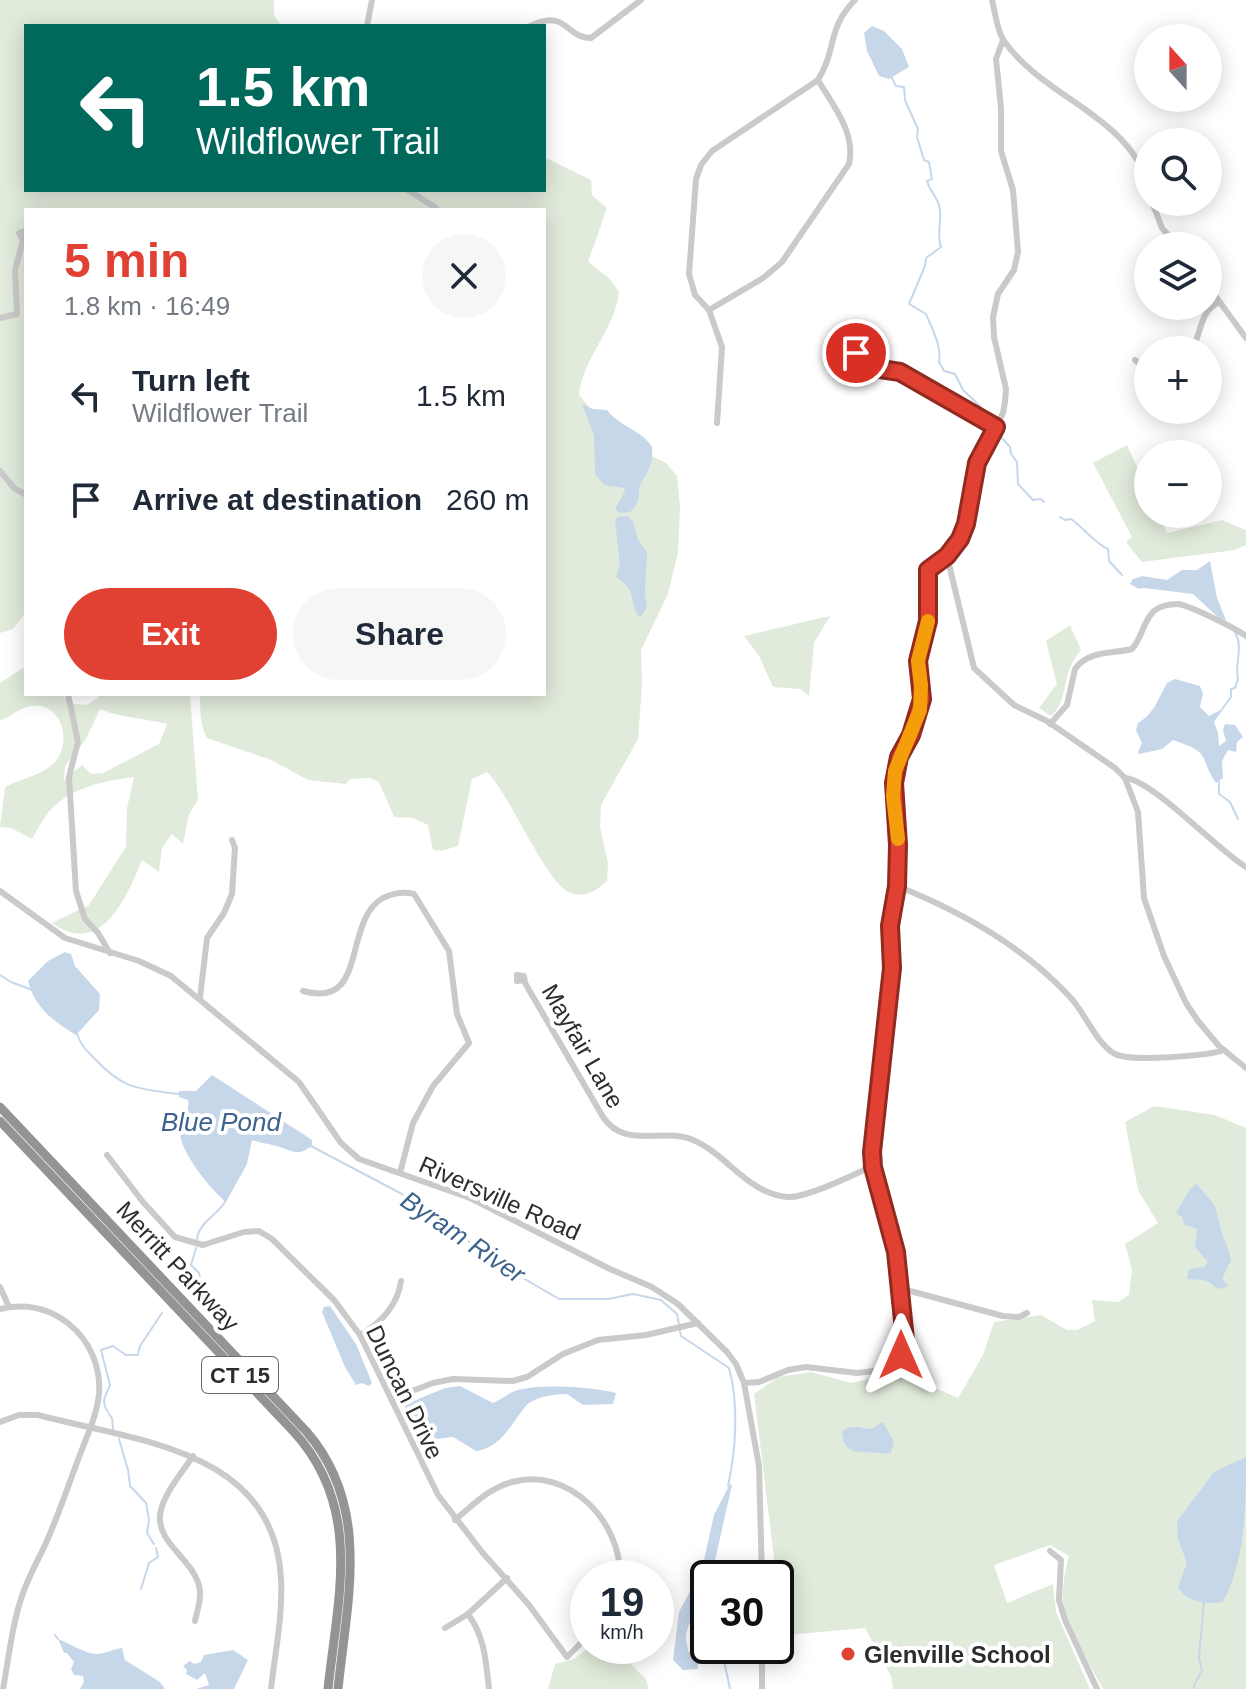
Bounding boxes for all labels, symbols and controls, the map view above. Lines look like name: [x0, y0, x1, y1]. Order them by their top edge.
north arrow: [1134, 24, 1222, 112]
map controls: [1134, 24, 1222, 528]
text: 1.5 km: [196, 55, 370, 118]
icon: left: [64, 56, 168, 160]
text: Wildflower Trail: [196, 121, 440, 162]
button: search: [1134, 128, 1222, 216]
button: layers: [1134, 232, 1222, 320]
text: 5 min: [64, 234, 189, 287]
button: close: [422, 234, 506, 318]
text: 1.8 km · 16:49: [64, 291, 230, 321]
pin: [822, 319, 890, 387]
icon: arrive: [834, 331, 878, 375]
button: +: [1134, 336, 1222, 424]
text: Turn left: [132, 364, 250, 397]
icon: left: [64, 374, 108, 418]
text: 1.5 km: [416, 379, 506, 412]
text: Wildflower Trail: [132, 398, 308, 428]
button: −: [1134, 440, 1222, 528]
icon: arrive: [64, 478, 108, 522]
text: Arrive at destination: [132, 483, 422, 516]
text: 260 m: [446, 483, 529, 516]
button: Exit: [64, 588, 277, 680]
button: Share: [293, 588, 506, 680]
street label: Mayfair Lane: [537, 979, 629, 1113]
water label: Blue Pond: [161, 1107, 283, 1137]
street label: Riversville Road: [415, 1150, 585, 1246]
water label: Byram River: [395, 1185, 532, 1290]
street label: Merritt Parkway: [111, 1196, 245, 1336]
position arrow: [859, 1313, 943, 1397]
street label: Duncan Drive: [361, 1321, 449, 1463]
road number: CT 15: [202, 1357, 278, 1393]
speed limit sign: 30: [690, 1560, 794, 1664]
text: 19: [600, 1580, 644, 1624]
text: km/h: [600, 1621, 644, 1643]
place label: Glenville School: [864, 1641, 1051, 1668]
marker: Glenville School: [839, 1645, 857, 1663]

